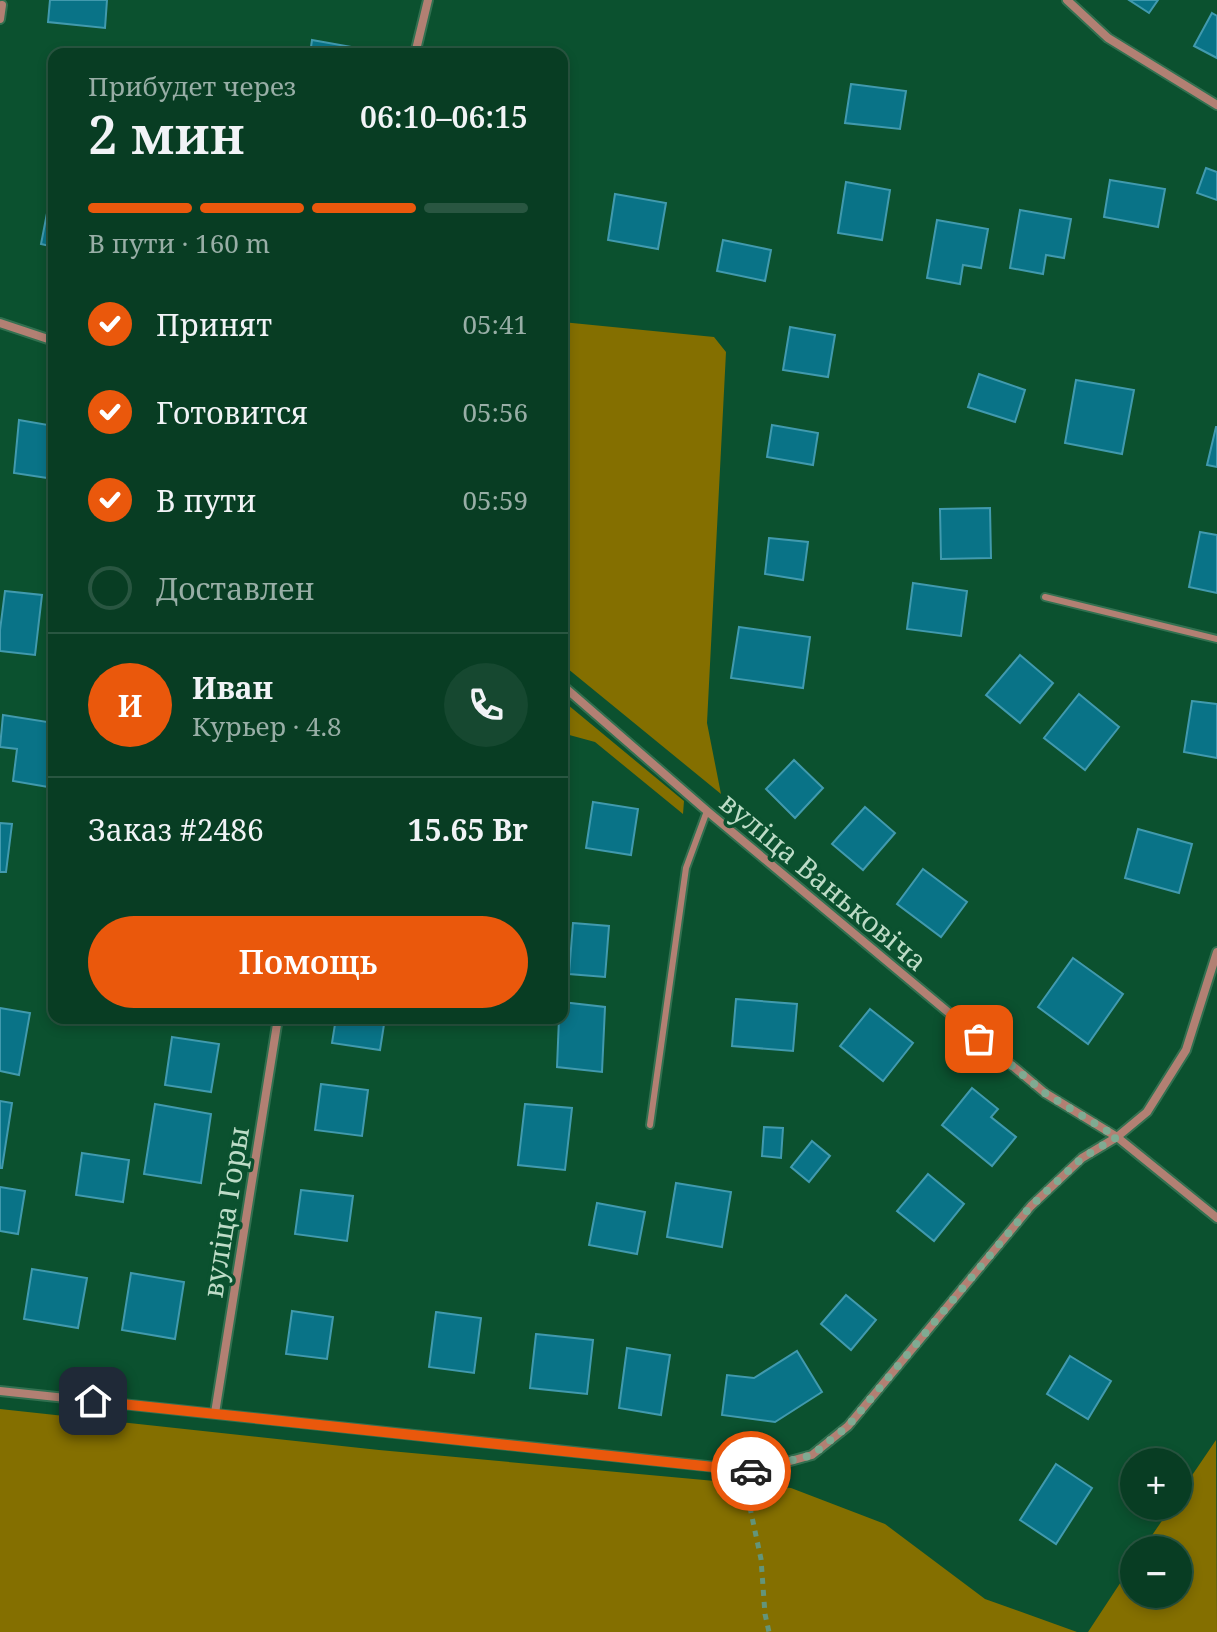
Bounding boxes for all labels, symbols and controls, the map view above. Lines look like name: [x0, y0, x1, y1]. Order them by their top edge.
text: Прибудет через: [88, 68, 296, 104]
text: 06:10–06:15: [360, 96, 528, 137]
text: 2 мин: [88, 98, 245, 169]
text: В пути · 160 m: [88, 225, 270, 261]
icon: check: [88, 302, 132, 346]
text: Принят: [156, 304, 272, 345]
text: 05:41: [462, 306, 528, 342]
icon: check: [88, 390, 132, 434]
text: Готовится: [156, 392, 308, 433]
text: 05:56: [462, 394, 528, 430]
icon: check: [88, 478, 132, 522]
text: В пути: [156, 480, 257, 521]
text: 05:59: [462, 482, 528, 518]
text: Доставлен: [156, 568, 315, 609]
button: phone: [444, 663, 528, 747]
text: Иван: [192, 667, 273, 708]
text: И: [118, 685, 142, 726]
text: Курьер · 4.8: [192, 708, 342, 744]
street label: вуліца Ваньковіча: [712, 783, 936, 979]
text: Заказ #2486: [88, 809, 264, 850]
text: 15.65 Br: [408, 809, 528, 850]
button: Помощь: [88, 916, 528, 1008]
pin: [945, 1005, 1013, 1073]
icon: bag: [957, 1017, 1001, 1061]
street label: вуліца Горы: [193, 1124, 257, 1300]
pin: [59, 1367, 127, 1435]
icon: home: [71, 1379, 115, 1423]
courier: [711, 1431, 791, 1511]
map controls: [1120, 1448, 1192, 1608]
button: +: [1120, 1448, 1192, 1520]
icon: car: [729, 1449, 773, 1493]
button: −: [1120, 1536, 1192, 1608]

